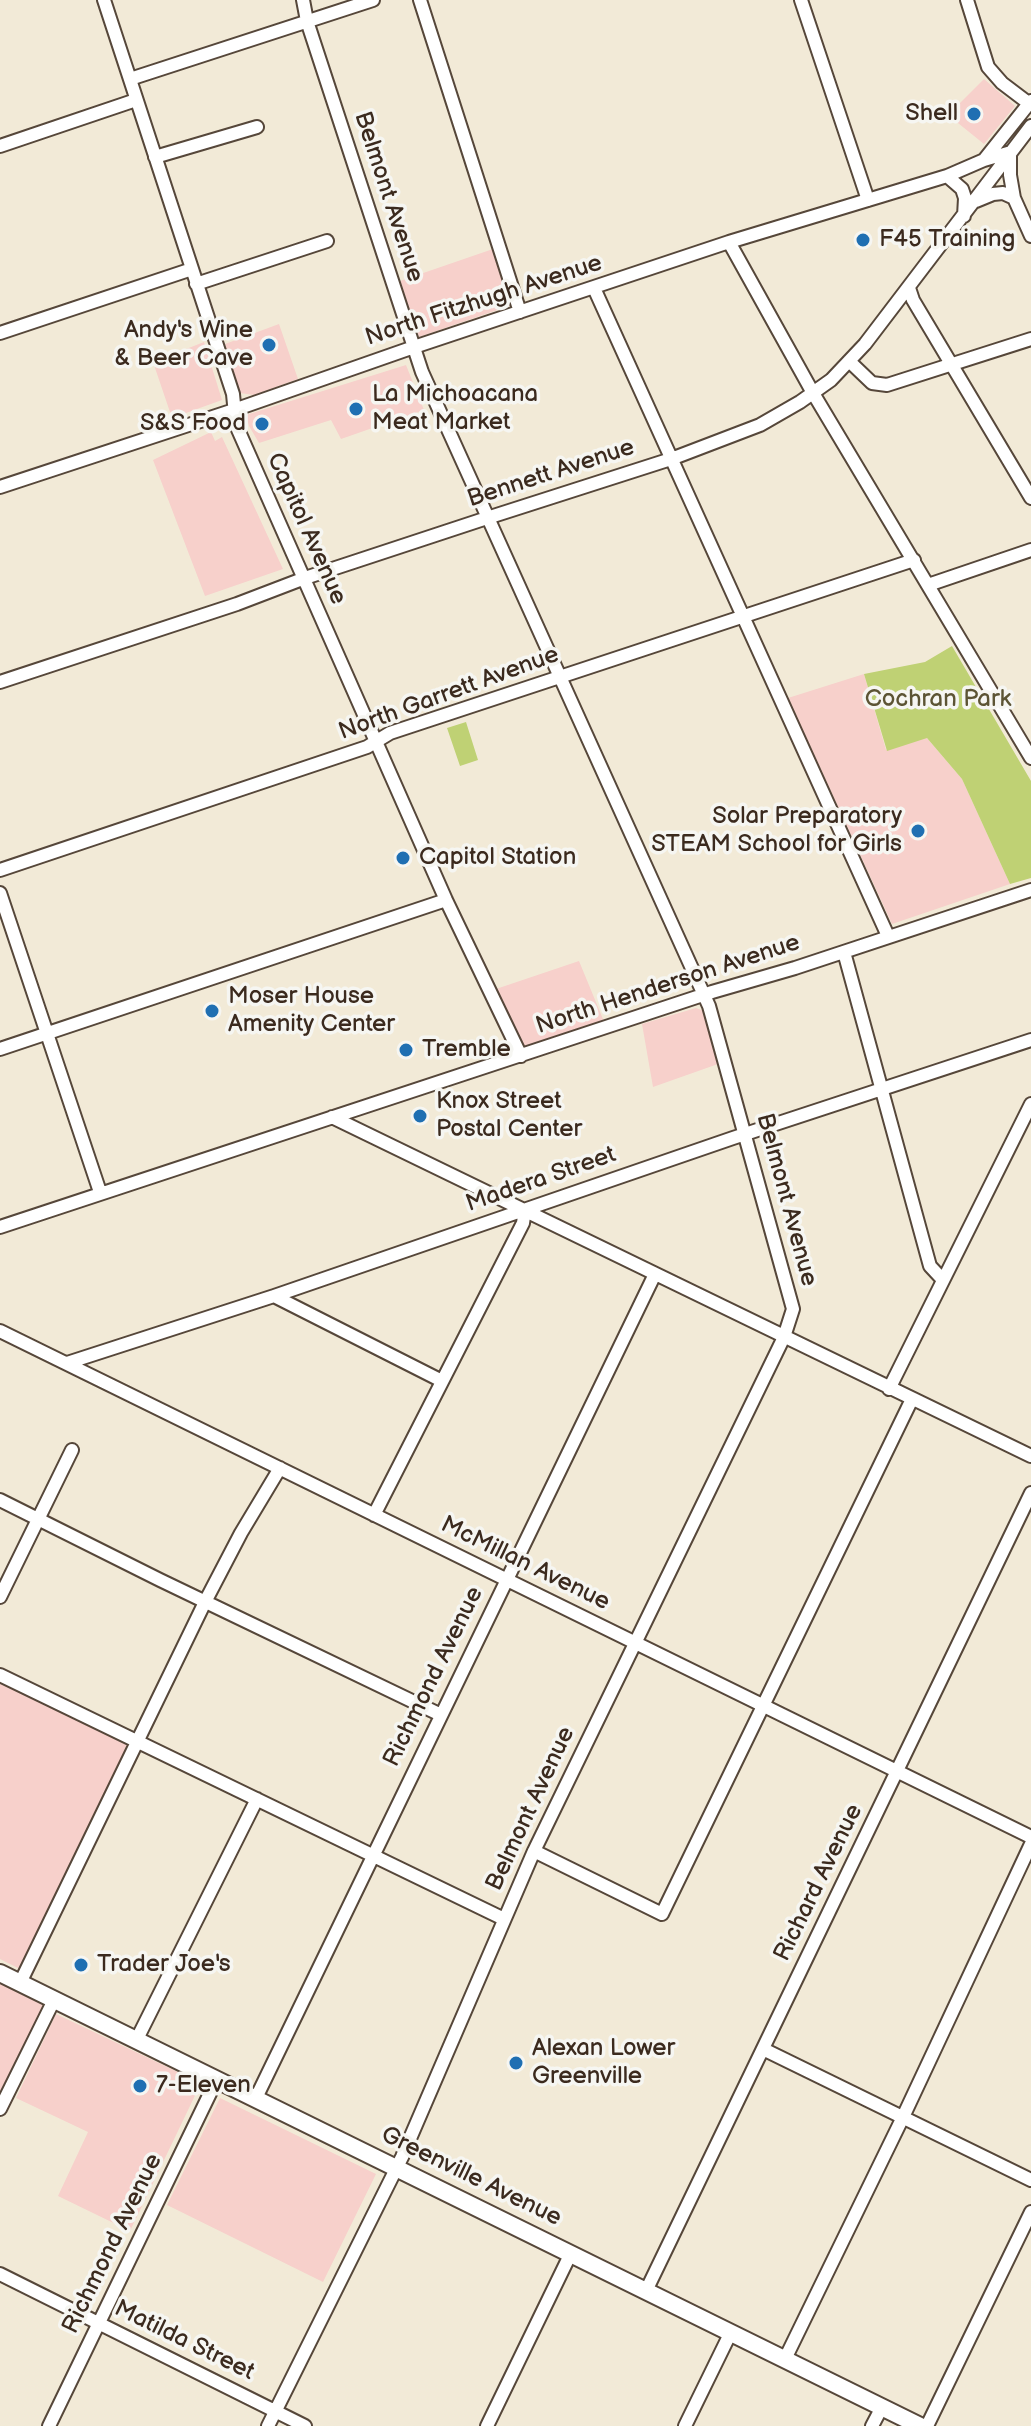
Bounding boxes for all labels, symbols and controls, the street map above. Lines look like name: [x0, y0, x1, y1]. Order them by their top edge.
place label: Shell: [905, 100, 958, 128]
marker: Shell: [965, 105, 983, 123]
street label: Belmont Avenue: [347, 108, 429, 286]
place label: F45 Training: [879, 226, 1015, 254]
marker: F45 Training: [854, 231, 872, 249]
street label: North Fitzhugh Avenue: [362, 249, 606, 353]
place label: Andy's Wine & Beer Cave: [114, 317, 253, 373]
marker: Andy's Wine & Beer Cave: [260, 336, 278, 354]
place label: La Michoacana Meat Market: [372, 381, 538, 437]
marker: La Michoacana Meat Market: [347, 400, 365, 418]
place label: S&S Food: [140, 410, 246, 438]
marker: S&S Food: [253, 415, 271, 433]
street label: Bennett Avenue: [464, 433, 638, 515]
street label: Capitol Avenue: [260, 449, 352, 609]
street label: North Garrett Avenue: [335, 641, 563, 747]
park label: Cochran Park: [865, 686, 1011, 714]
place label: Solar Preparatory STEAM School for Girls: [651, 803, 902, 859]
marker: Solar Preparatory STEAM School for Girls: [909, 822, 927, 840]
place label: Capitol Station: [419, 844, 576, 872]
marker: Capitol Station: [394, 849, 412, 867]
street label: North Henderson Avenue: [532, 929, 804, 1041]
place label: Moser House Amenity Center: [228, 983, 395, 1039]
marker: Moser House Amenity Center: [203, 1002, 221, 1020]
place label: Tremble: [422, 1036, 511, 1064]
marker: Tremble: [397, 1041, 415, 1059]
place label: Knox Street Postal Center: [436, 1088, 582, 1144]
marker: Knox Street Postal Center: [411, 1107, 429, 1125]
street label: Belmont Avenue: [749, 1111, 823, 1289]
street label: Madera Street: [462, 1141, 620, 1219]
street label: McMillan Avenue: [436, 1511, 614, 1617]
street label: Richmond Avenue: [378, 1582, 490, 1772]
street label: Belmont Avenue: [480, 1723, 582, 1895]
street label: Richard Avenue: [769, 1800, 869, 1966]
place label: Trader Joe's: [97, 1951, 231, 1979]
marker: Trader Joe's: [72, 1956, 90, 1974]
place label: Alexan Lower Greenville: [532, 2035, 675, 2091]
marker: Alexan Lower Greenville: [507, 2054, 525, 2072]
place label: 7-Eleven: [156, 2072, 251, 2100]
marker: 7-Eleven: [131, 2077, 149, 2095]
street label: Greenville Avenue: [376, 2121, 566, 2233]
street label: Richmond Avenue: [57, 2149, 169, 2339]
street label: Matilda Street: [109, 2295, 259, 2387]

